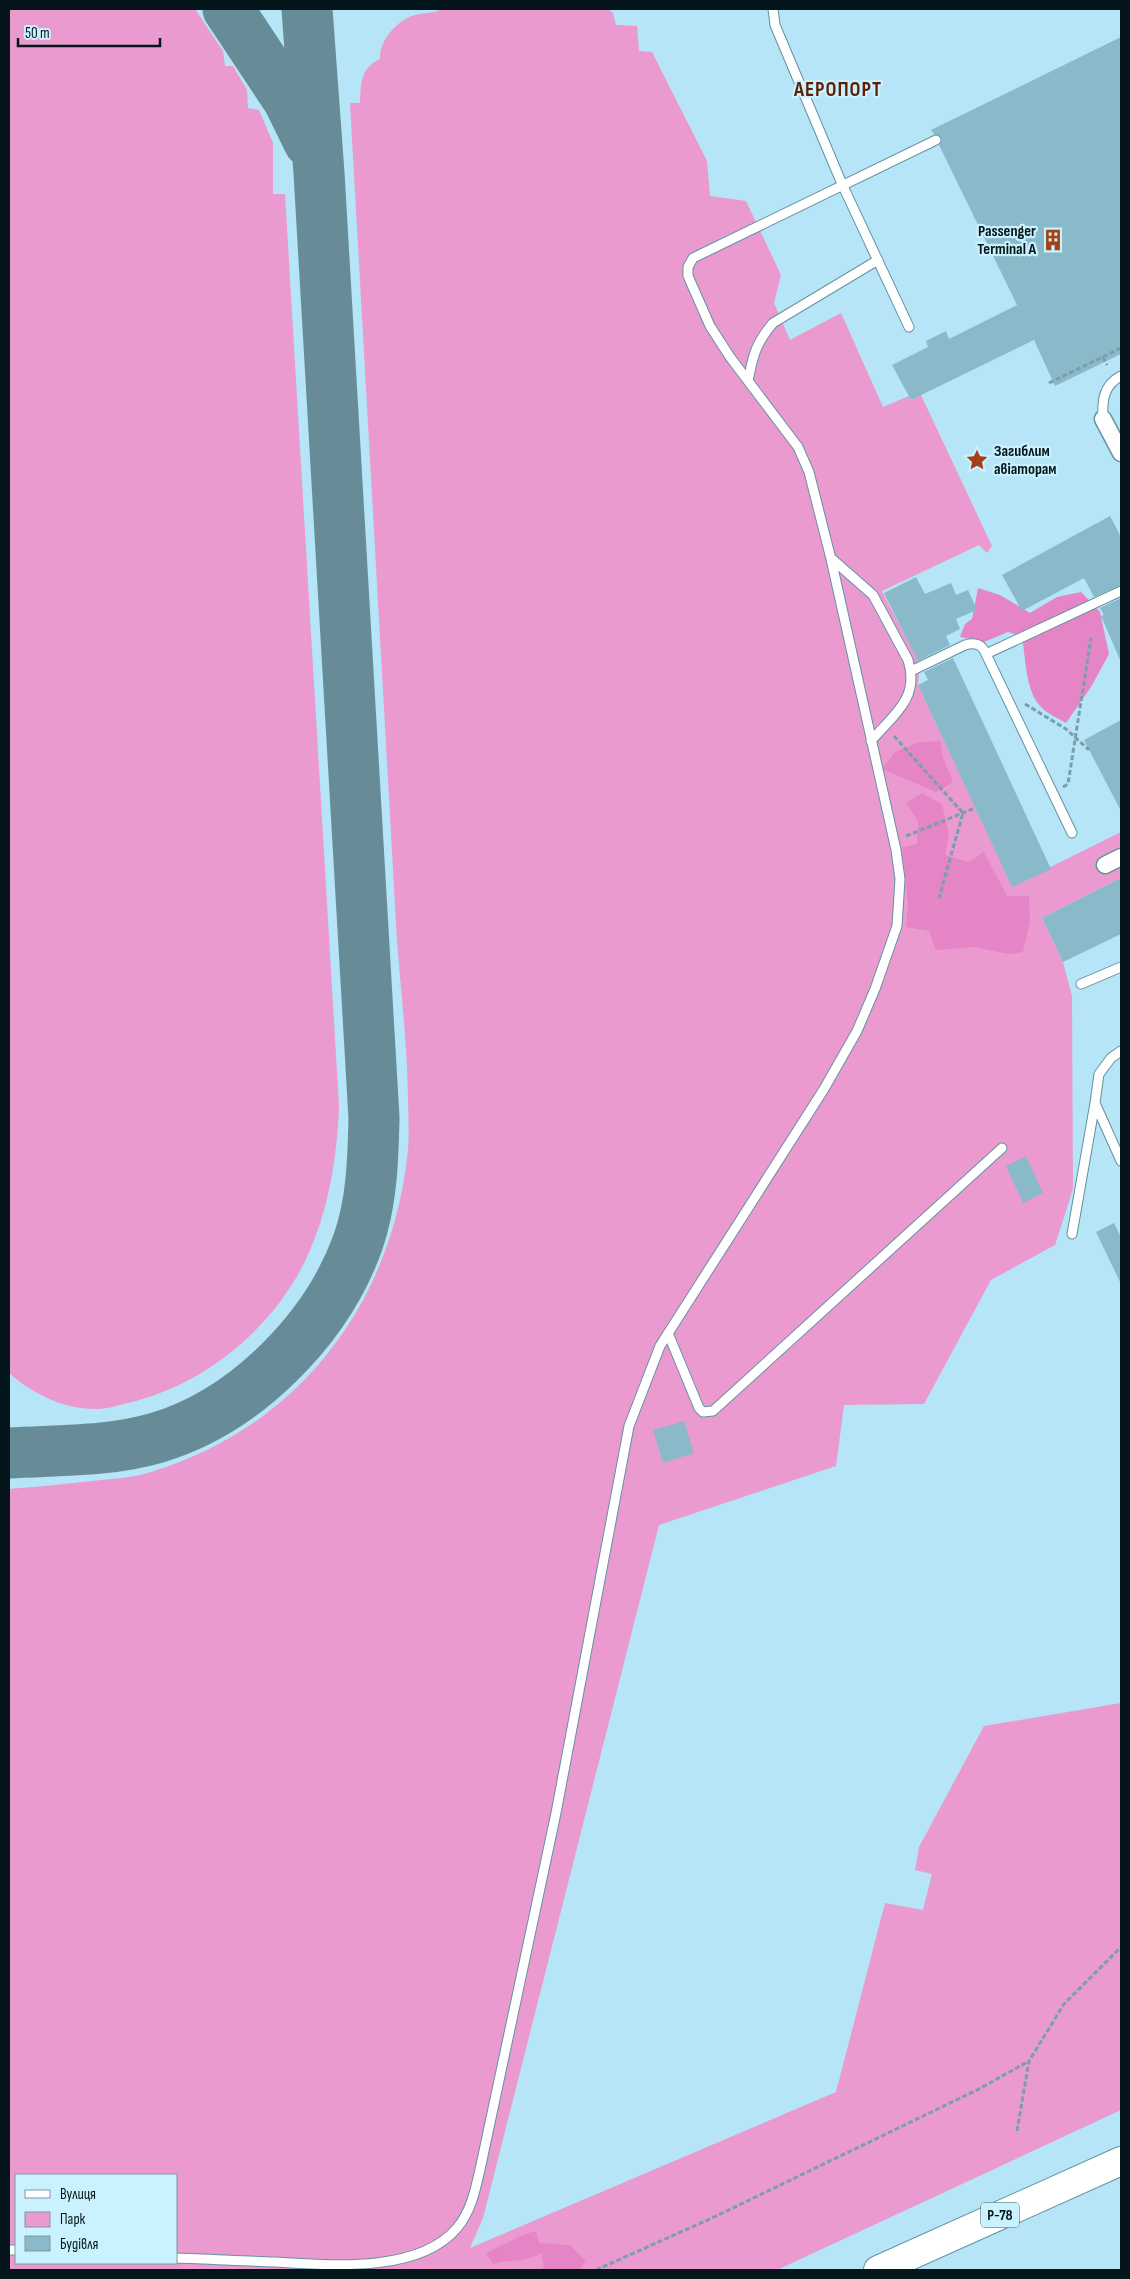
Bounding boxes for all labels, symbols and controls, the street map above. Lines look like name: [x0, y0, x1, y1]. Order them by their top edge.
scale bar: [18, 15, 160, 47]
text: 50 m: [25, 24, 50, 43]
district label: АЕРОПОРТ: [793, 77, 882, 102]
place label: Passenger Terminal A: [977, 222, 1036, 259]
building icon: Passenger Terminal A: [1040, 227, 1066, 253]
place label: Загиблим авіаторам: [994, 442, 1057, 479]
place icon: Загиблим авіаторам: [964, 447, 990, 473]
legend: [15, 2174, 178, 2264]
text: Вулиця: [60, 2185, 96, 2204]
road number: Р-78: [981, 2202, 1019, 2228]
text: Парк: [60, 2210, 86, 2229]
text: Будівля: [60, 2235, 99, 2254]

